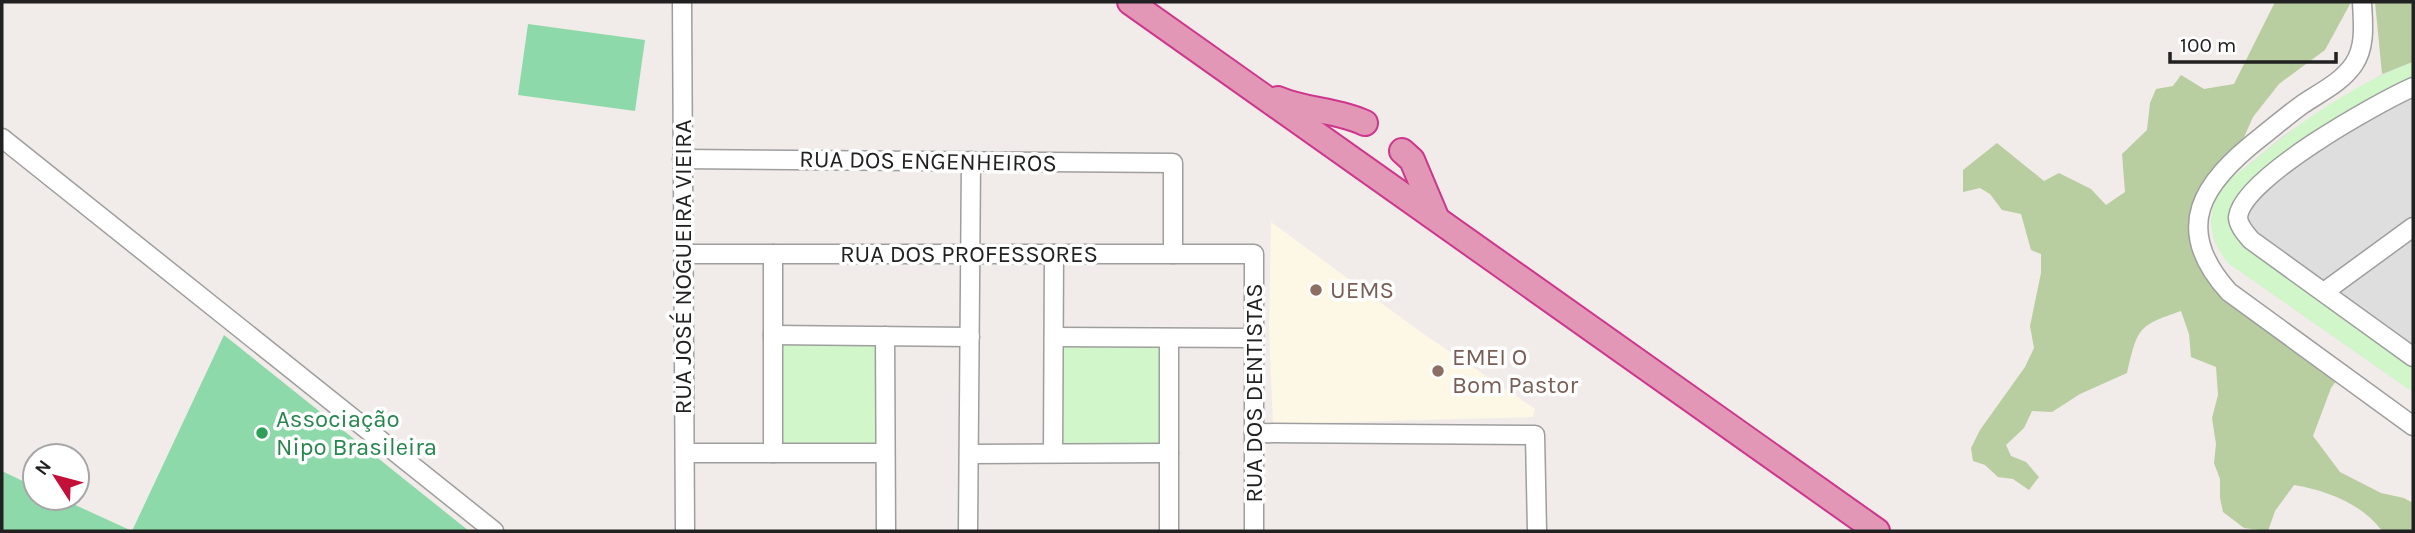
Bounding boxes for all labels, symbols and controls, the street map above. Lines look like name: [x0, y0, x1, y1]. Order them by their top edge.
scale bar: [2170, 21, 2336, 65]
text: 100 m: [2180, 33, 2237, 57]
street label: RUA JOSÉ NOGUEIRA VIEIRA: [668, 119, 697, 415]
street label: RUA DOS ENGENHEIROS: [799, 145, 1057, 177]
street label: RUA DOS PROFESSORES: [840, 240, 1098, 268]
place label: UEMS: [1330, 276, 1394, 304]
marker: UEMS: [1308, 282, 1324, 298]
street label: RUA DOS DENTISTAS: [1240, 283, 1268, 503]
place label: EMEI O Bom Pastor: [1452, 343, 1578, 399]
marker: EMEI O Bom Pastor: [1430, 363, 1446, 379]
place label: Associação Nipo Brasileira: [276, 405, 437, 461]
marker: Associação Nipo Brasileira: [254, 425, 270, 441]
north arrow: [21, 442, 91, 512]
text: N: [30, 456, 56, 480]

